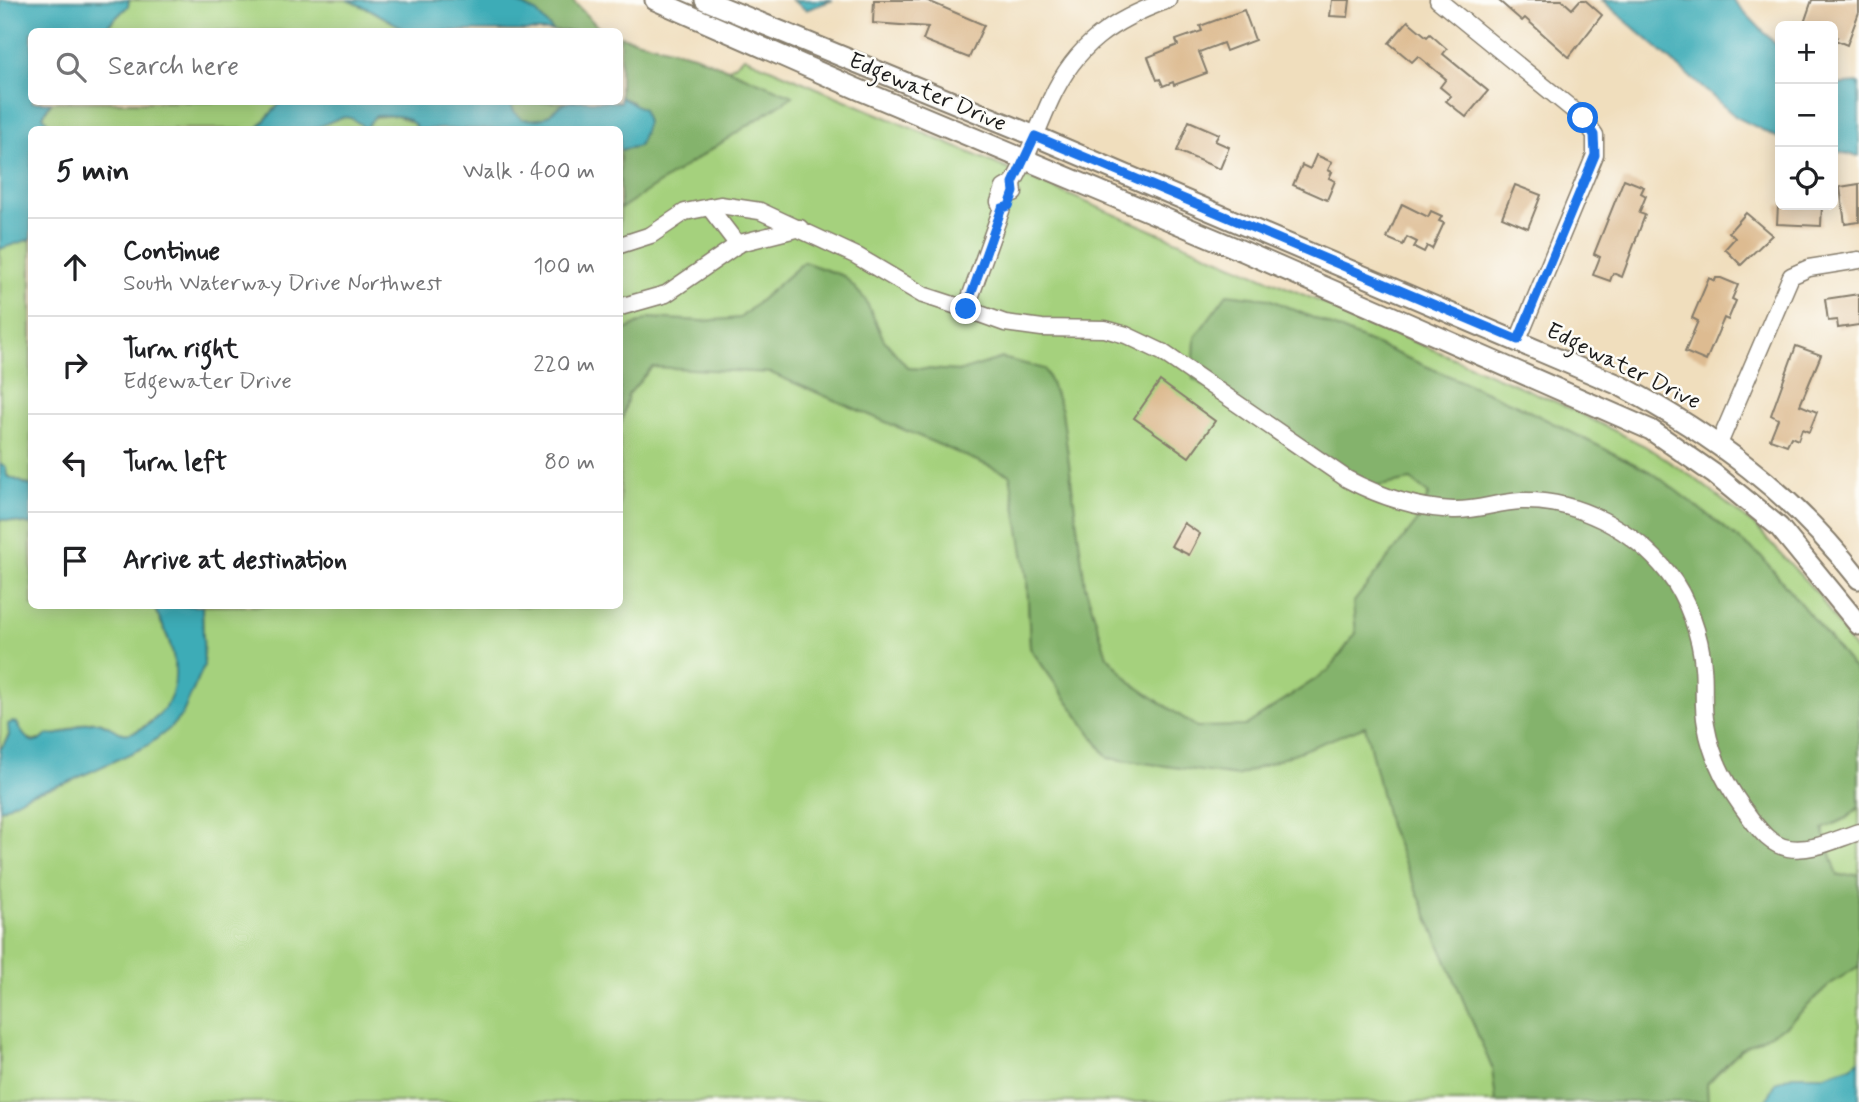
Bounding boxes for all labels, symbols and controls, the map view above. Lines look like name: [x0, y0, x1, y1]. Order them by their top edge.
map controls: [1775, 21, 1838, 210]
button: +: [1775, 21, 1838, 84]
search box: [28, 28, 623, 105]
street label: Edgewater Drive: [843, 46, 1011, 141]
icon: search: [52, 48, 90, 86]
text: Search here: [108, 50, 239, 84]
button: −: [1775, 84, 1838, 147]
route start: [1567, 102, 1598, 133]
button: locate: [1775, 147, 1838, 210]
text: 5 min: [56, 152, 130, 191]
text: Walk · 400 m: [463, 157, 595, 187]
text: Continue: [123, 235, 220, 269]
icon: ahead: [56, 248, 94, 286]
text: 100 m: [533, 252, 595, 282]
text: South Waterway Drive Northwest: [123, 269, 442, 299]
route end: [950, 293, 981, 324]
street label: Edgewater Drive: [1540, 316, 1706, 419]
text: Turn right: [123, 333, 239, 367]
icon: right: [56, 346, 94, 384]
text: 220 m: [533, 350, 595, 380]
text: Edgewater Drive: [123, 367, 292, 397]
icon: left: [56, 444, 94, 482]
text: Turn left: [123, 446, 227, 480]
text: 80 m: [544, 448, 595, 478]
icon: arrive: [56, 542, 94, 580]
text: Arrive at destination: [123, 544, 347, 578]

